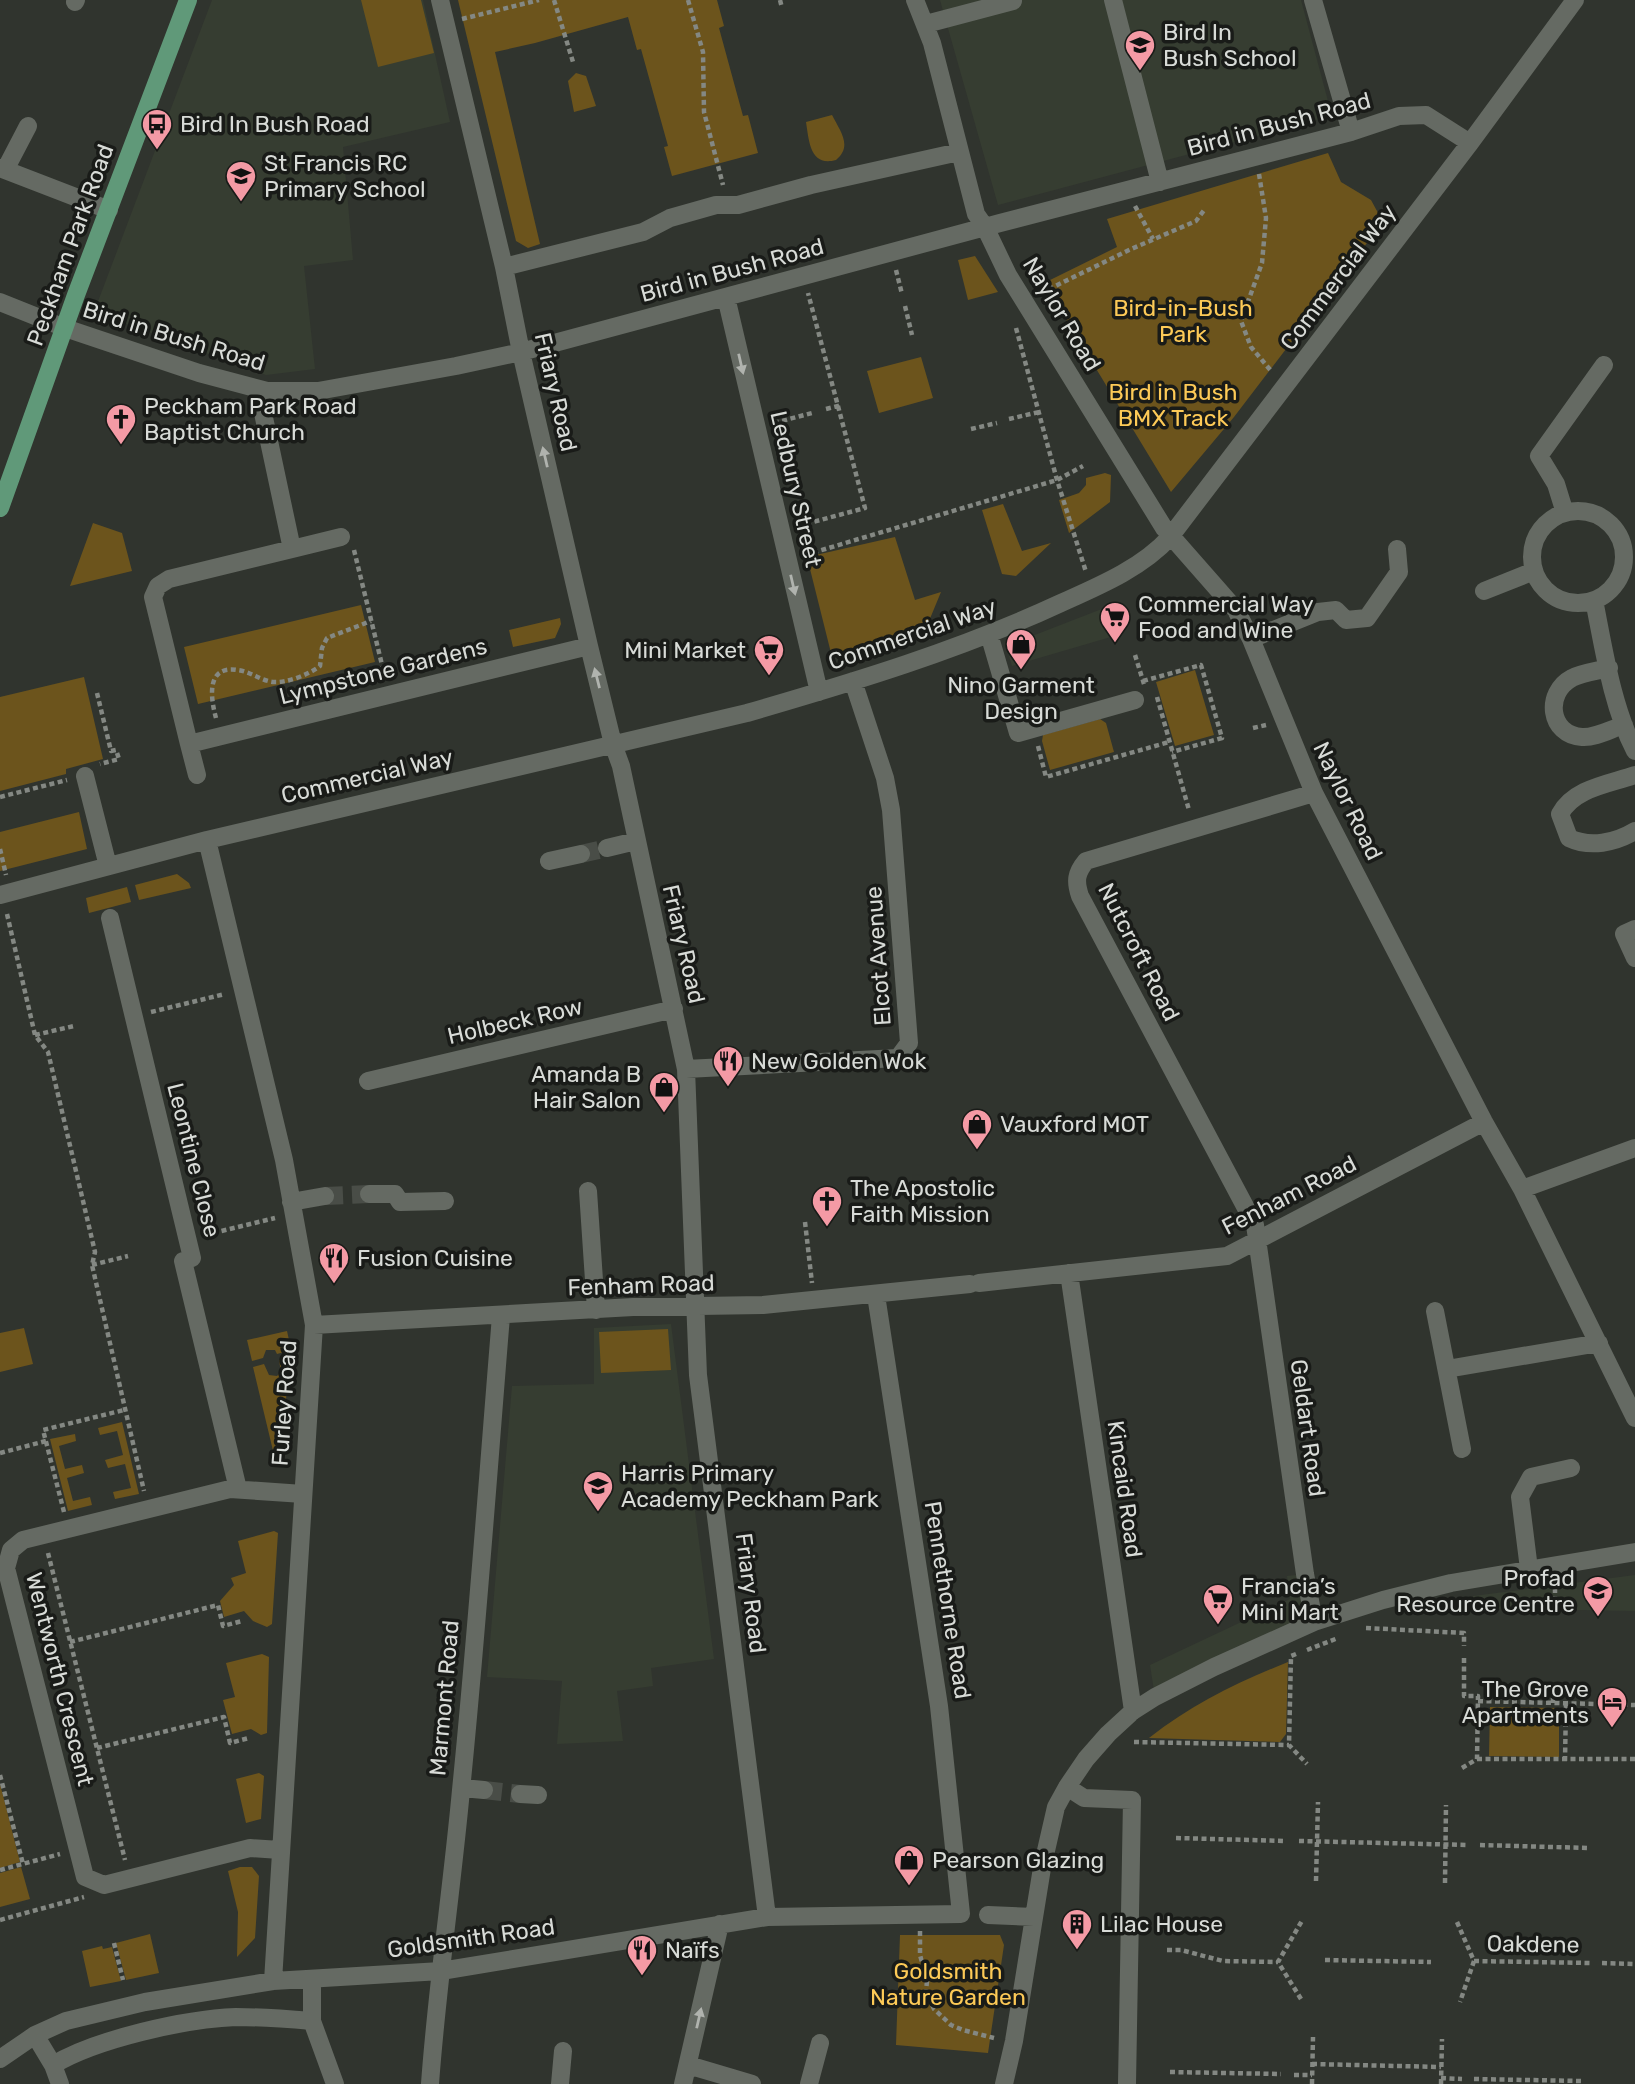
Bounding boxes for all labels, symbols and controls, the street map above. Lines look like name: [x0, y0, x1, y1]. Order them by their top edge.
place label: Bird In Bush School: [1163, 18, 1297, 72]
school or university icon: Bird In Bush School: [1123, 28, 1157, 72]
street label: Bird in Bush Road: [1184, 86, 1374, 162]
bus stop icon: Bird In Bush Road: [140, 107, 174, 151]
place label: Bird In Bush Road: [180, 110, 370, 138]
street label: Peckham Park Road: [20, 140, 120, 350]
place label: St Francis RC Primary School: [264, 149, 426, 203]
school or university icon: St Francis RC Primary School: [224, 159, 258, 203]
street label: Commercial Way: [1274, 198, 1402, 356]
street label: Bird in Bush Road: [637, 232, 827, 308]
street label: Naylor Road: [1017, 252, 1107, 376]
park label: Bird-in-Bush Park: [1113, 294, 1253, 348]
street label: Bird in Bush Road: [80, 295, 268, 377]
street label: Friary Road: [529, 330, 583, 454]
one-way arrow: [736, 353, 747, 375]
park label: Bird in Bush BMX Track: [1109, 378, 1237, 432]
place label: Peckham Park Road Baptist Church: [144, 392, 357, 446]
church icon: Peckham Park Road Baptist Church: [104, 402, 138, 446]
street label: Ledbury Street: [764, 408, 828, 570]
one-way arrow: [539, 446, 550, 468]
one-way arrow: [788, 574, 799, 596]
place label: Commercial Way Food and Wine: [1138, 590, 1314, 644]
street label: Commercial Way: [824, 592, 1000, 676]
supermarket icon: Commercial Way Food and Wine: [1098, 600, 1132, 644]
shop icon: Nino Garment Design: [1004, 627, 1038, 671]
street label: Lympstone Gardens: [276, 632, 490, 710]
supermarket icon: Mini Market: [752, 633, 786, 677]
place label: Mini Market: [624, 636, 746, 664]
one-way arrow: [591, 667, 602, 689]
place label: Nino Garment Design: [947, 671, 1095, 725]
street label: Naylor Road: [1307, 737, 1389, 865]
street label: Commercial Way: [278, 743, 456, 809]
street label: Nutcroft Road: [1092, 878, 1186, 1026]
street label: Friary Road: [657, 882, 711, 1006]
street label: Elcot Avenue: [859, 885, 897, 1027]
street label: Holbeck Row: [445, 992, 585, 1050]
restaurant icon: New Golden Wok: [711, 1044, 745, 1088]
place label: New Golden Wok: [751, 1047, 926, 1075]
place label: Amanda B Hair Salon: [531, 1060, 641, 1114]
shop icon: Amanda B Hair Salon: [647, 1070, 681, 1114]
street label: Leontine Close: [161, 1080, 227, 1240]
shop icon: Vauxford MOT: [960, 1107, 994, 1151]
place label: Vauxford MOT: [1000, 1110, 1149, 1138]
street label: Fenham Road: [1217, 1149, 1361, 1241]
place label: The Apostolic Faith Mission: [850, 1174, 995, 1228]
church icon: The Apostolic Faith Mission: [810, 1184, 844, 1228]
restaurant icon: Fusion Cuisine: [317, 1241, 351, 1285]
place label: Fusion Cuisine: [357, 1244, 513, 1272]
street label: Fenham Road: [567, 1268, 715, 1302]
street label: Furley Road: [266, 1339, 302, 1467]
street label: Geldart Road: [1285, 1358, 1331, 1498]
street label: Kincaid Road: [1102, 1419, 1148, 1559]
place label: Harris Primary Academy Peckham Park: [621, 1459, 879, 1513]
school or university icon: Harris Primary Academy Peckham Park: [581, 1469, 615, 1513]
street label: Pennethorne Road: [919, 1499, 977, 1701]
street label: Friary Road: [730, 1531, 772, 1655]
place label: Profad Resource Centre: [1396, 1564, 1575, 1618]
street label: Wentworth Crescent: [20, 1569, 100, 1789]
place label: Francia’s Mini Mart: [1241, 1572, 1339, 1626]
school or university icon: Profad Resource Centre: [1581, 1574, 1615, 1618]
supermarket icon: Francia’s Mini Mart: [1201, 1582, 1235, 1626]
street label: Marmont Road: [423, 1619, 465, 1777]
place label: The Grove Apartments: [1462, 1675, 1589, 1729]
hotel icon: The Grove Apartments: [1595, 1685, 1629, 1729]
shop icon: Pearson Glazing: [892, 1843, 926, 1887]
place label: Pearson Glazing: [932, 1846, 1104, 1874]
building icon: Lilac House: [1060, 1907, 1094, 1951]
place label: Lilac House: [1100, 1910, 1223, 1938]
street label: Goldsmith Road: [385, 1912, 557, 1964]
street label: Oakdene: [1486, 1929, 1580, 1959]
restaurant icon: Naïfs: [625, 1933, 659, 1977]
place label: Naïfs: [665, 1936, 720, 1964]
park label: Goldsmith Nature Garden: [870, 1957, 1026, 2011]
one-way arrow: [693, 2006, 704, 2028]

